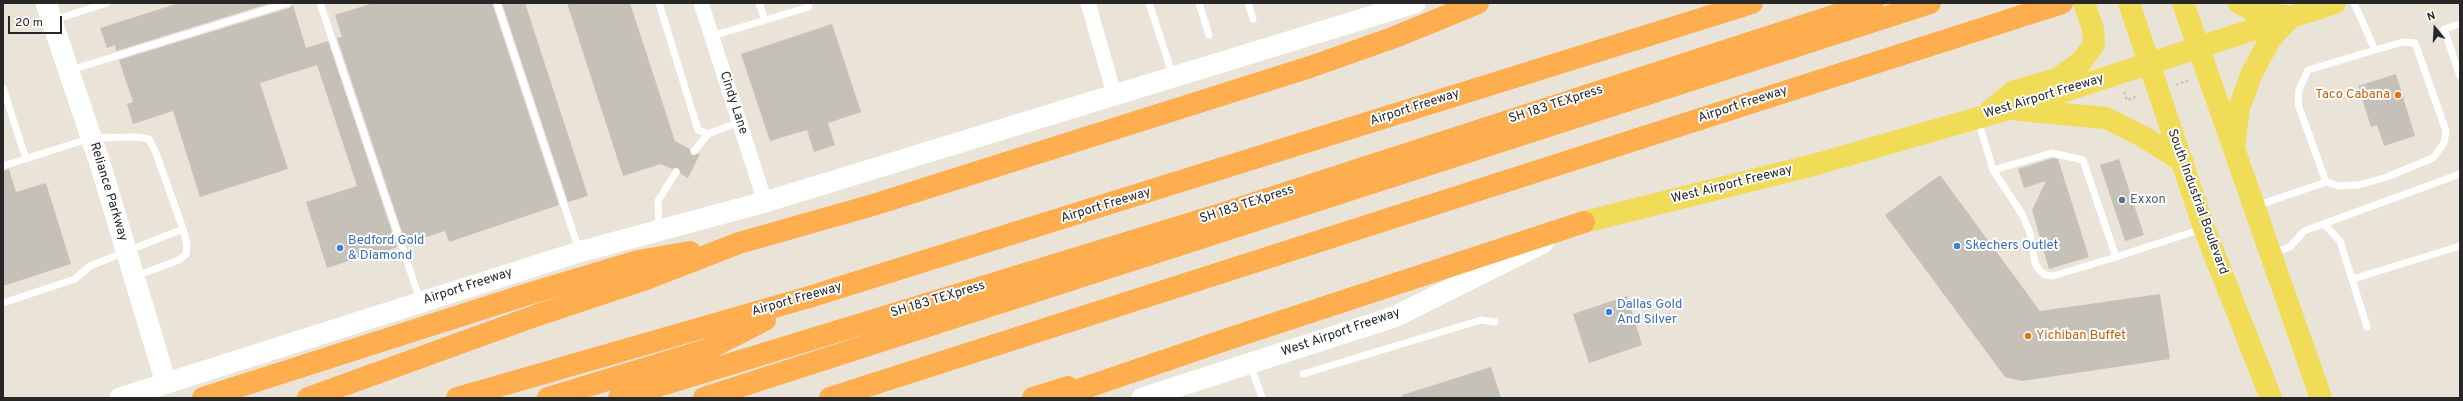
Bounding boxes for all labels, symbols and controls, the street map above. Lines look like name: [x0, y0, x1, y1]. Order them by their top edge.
scale bar: [10, 8, 64, 34]
north arrow: [2415, 8, 2455, 48]
text: N: [2425, 9, 2437, 24]
text: 20 m: [15, 15, 43, 31]
street label: Cindy Lane: [716, 70, 750, 136]
street label: West Airport Freeway: [1982, 71, 2106, 123]
street label: SH 183 TEXpress: [1507, 82, 1605, 128]
street label: Airport Freeway: [1696, 83, 1790, 127]
street label: Airport Freeway: [1368, 86, 1462, 130]
place label: Taco Cabana: [2315, 87, 2390, 103]
marker: Taco Cabana: [2393, 90, 2403, 100]
street label: South Industrial Boulevard: [2163, 127, 2231, 277]
street label: Reliance Parkway: [86, 141, 130, 243]
street label: West Airport Freeway: [1670, 162, 1794, 208]
street label: SH 183 TEXpress: [1198, 182, 1296, 228]
street label: Airport Freeway: [1059, 185, 1153, 227]
place label: Exxon: [2130, 192, 2166, 208]
marker: Exxon: [2117, 195, 2127, 205]
place label: Bedford Gold & Diamond: [348, 233, 424, 264]
place label: Skechers Outlet: [1965, 238, 2058, 254]
marker: Skechers Outlet: [1952, 241, 1962, 251]
marker: Bedford Gold & Diamond: [335, 243, 345, 253]
street label: Airport Freeway: [421, 265, 515, 309]
street label: SH 183 TEXpress: [889, 278, 987, 322]
street label: Airport Freeway: [750, 280, 844, 320]
place label: Dallas Gold And Silver: [1617, 297, 1682, 328]
street label: West Airport Freeway: [1280, 305, 1402, 361]
marker: Dallas Gold And Silver: [1604, 307, 1614, 317]
place label: Yichiban Buffet: [2036, 328, 2126, 344]
marker: Yichiban Buffet: [2023, 331, 2033, 341]

